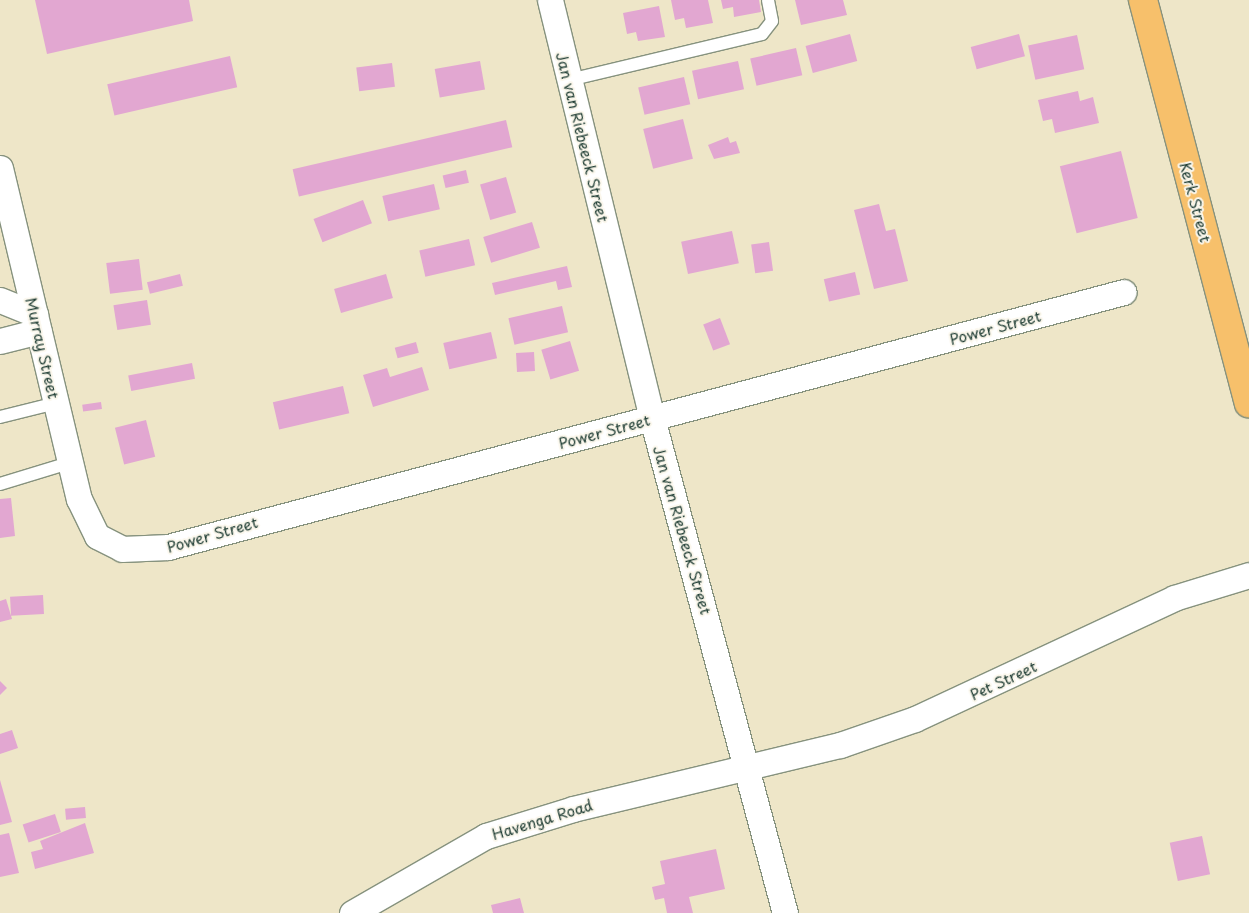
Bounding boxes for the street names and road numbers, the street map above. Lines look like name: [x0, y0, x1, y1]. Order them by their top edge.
street label: Jan van Riebeeck Street: [553, 50, 613, 224]
street label: Kerk Street: [1177, 160, 1215, 244]
street label: Murray Street: [23, 295, 63, 401]
street label: Power Street: [948, 306, 1042, 348]
street label: Power Street: [557, 410, 651, 452]
street label: Jan van Riebeeck Street: [650, 443, 716, 617]
street label: Power Street: [165, 513, 259, 555]
street label: Pet Street: [966, 657, 1040, 703]
street label: Havenga Road: [490, 795, 594, 843]

